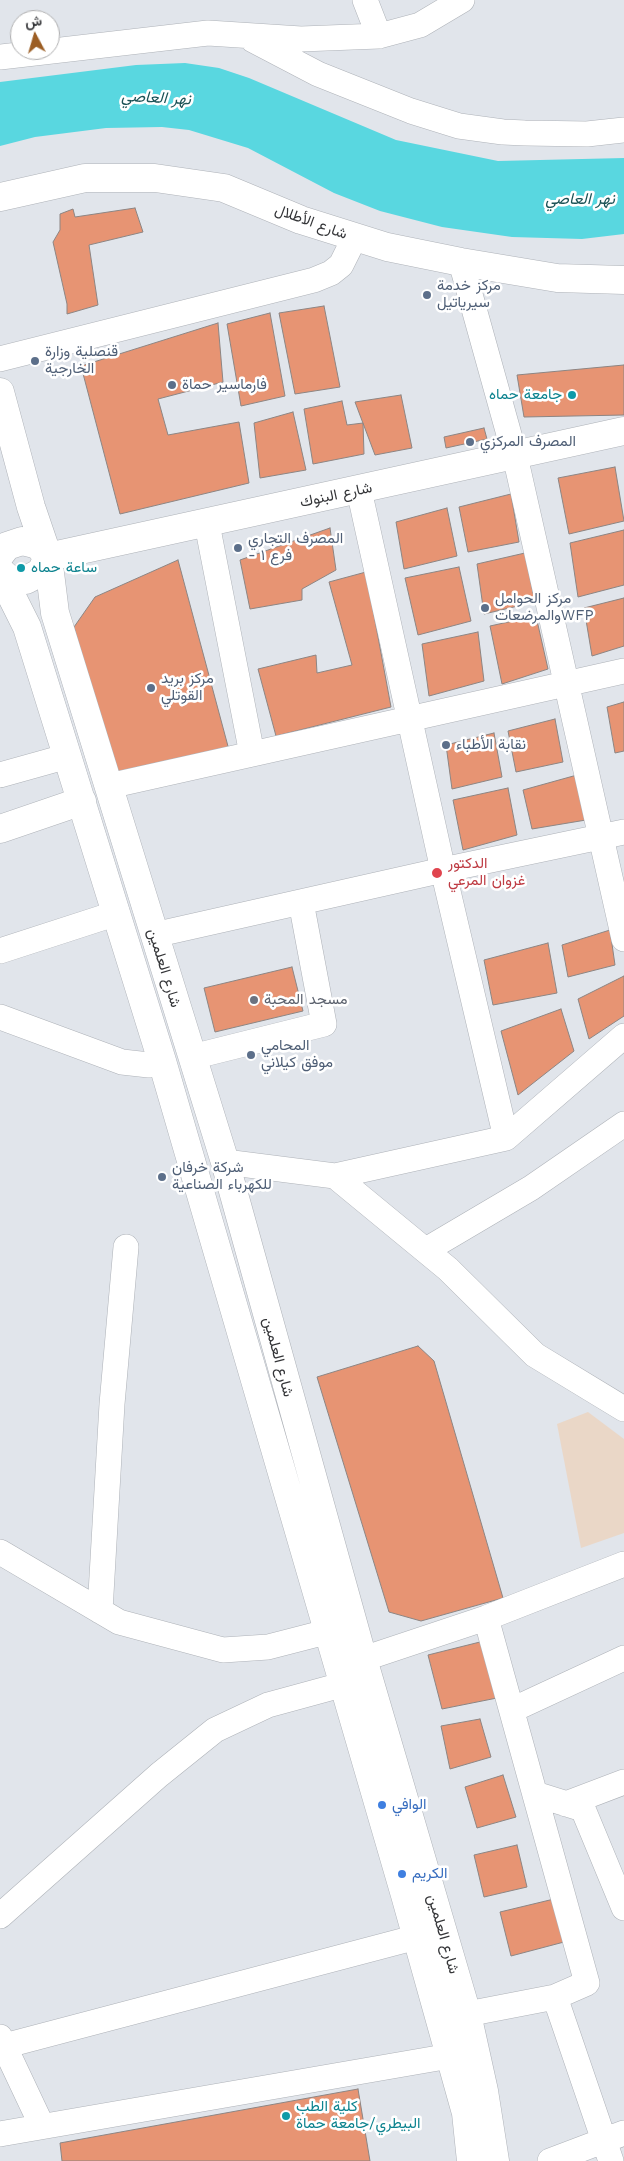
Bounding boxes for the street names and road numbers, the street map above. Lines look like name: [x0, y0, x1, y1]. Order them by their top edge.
street label: شارع الأطلال: [272, 201, 350, 243]
street label: شارع البنوك: [298, 479, 374, 511]
street label: شارع العلمين: [143, 926, 185, 1010]
street label: شارع العلمين: [259, 1315, 297, 1399]
street label: شارع العلمين: [423, 1892, 463, 1976]

